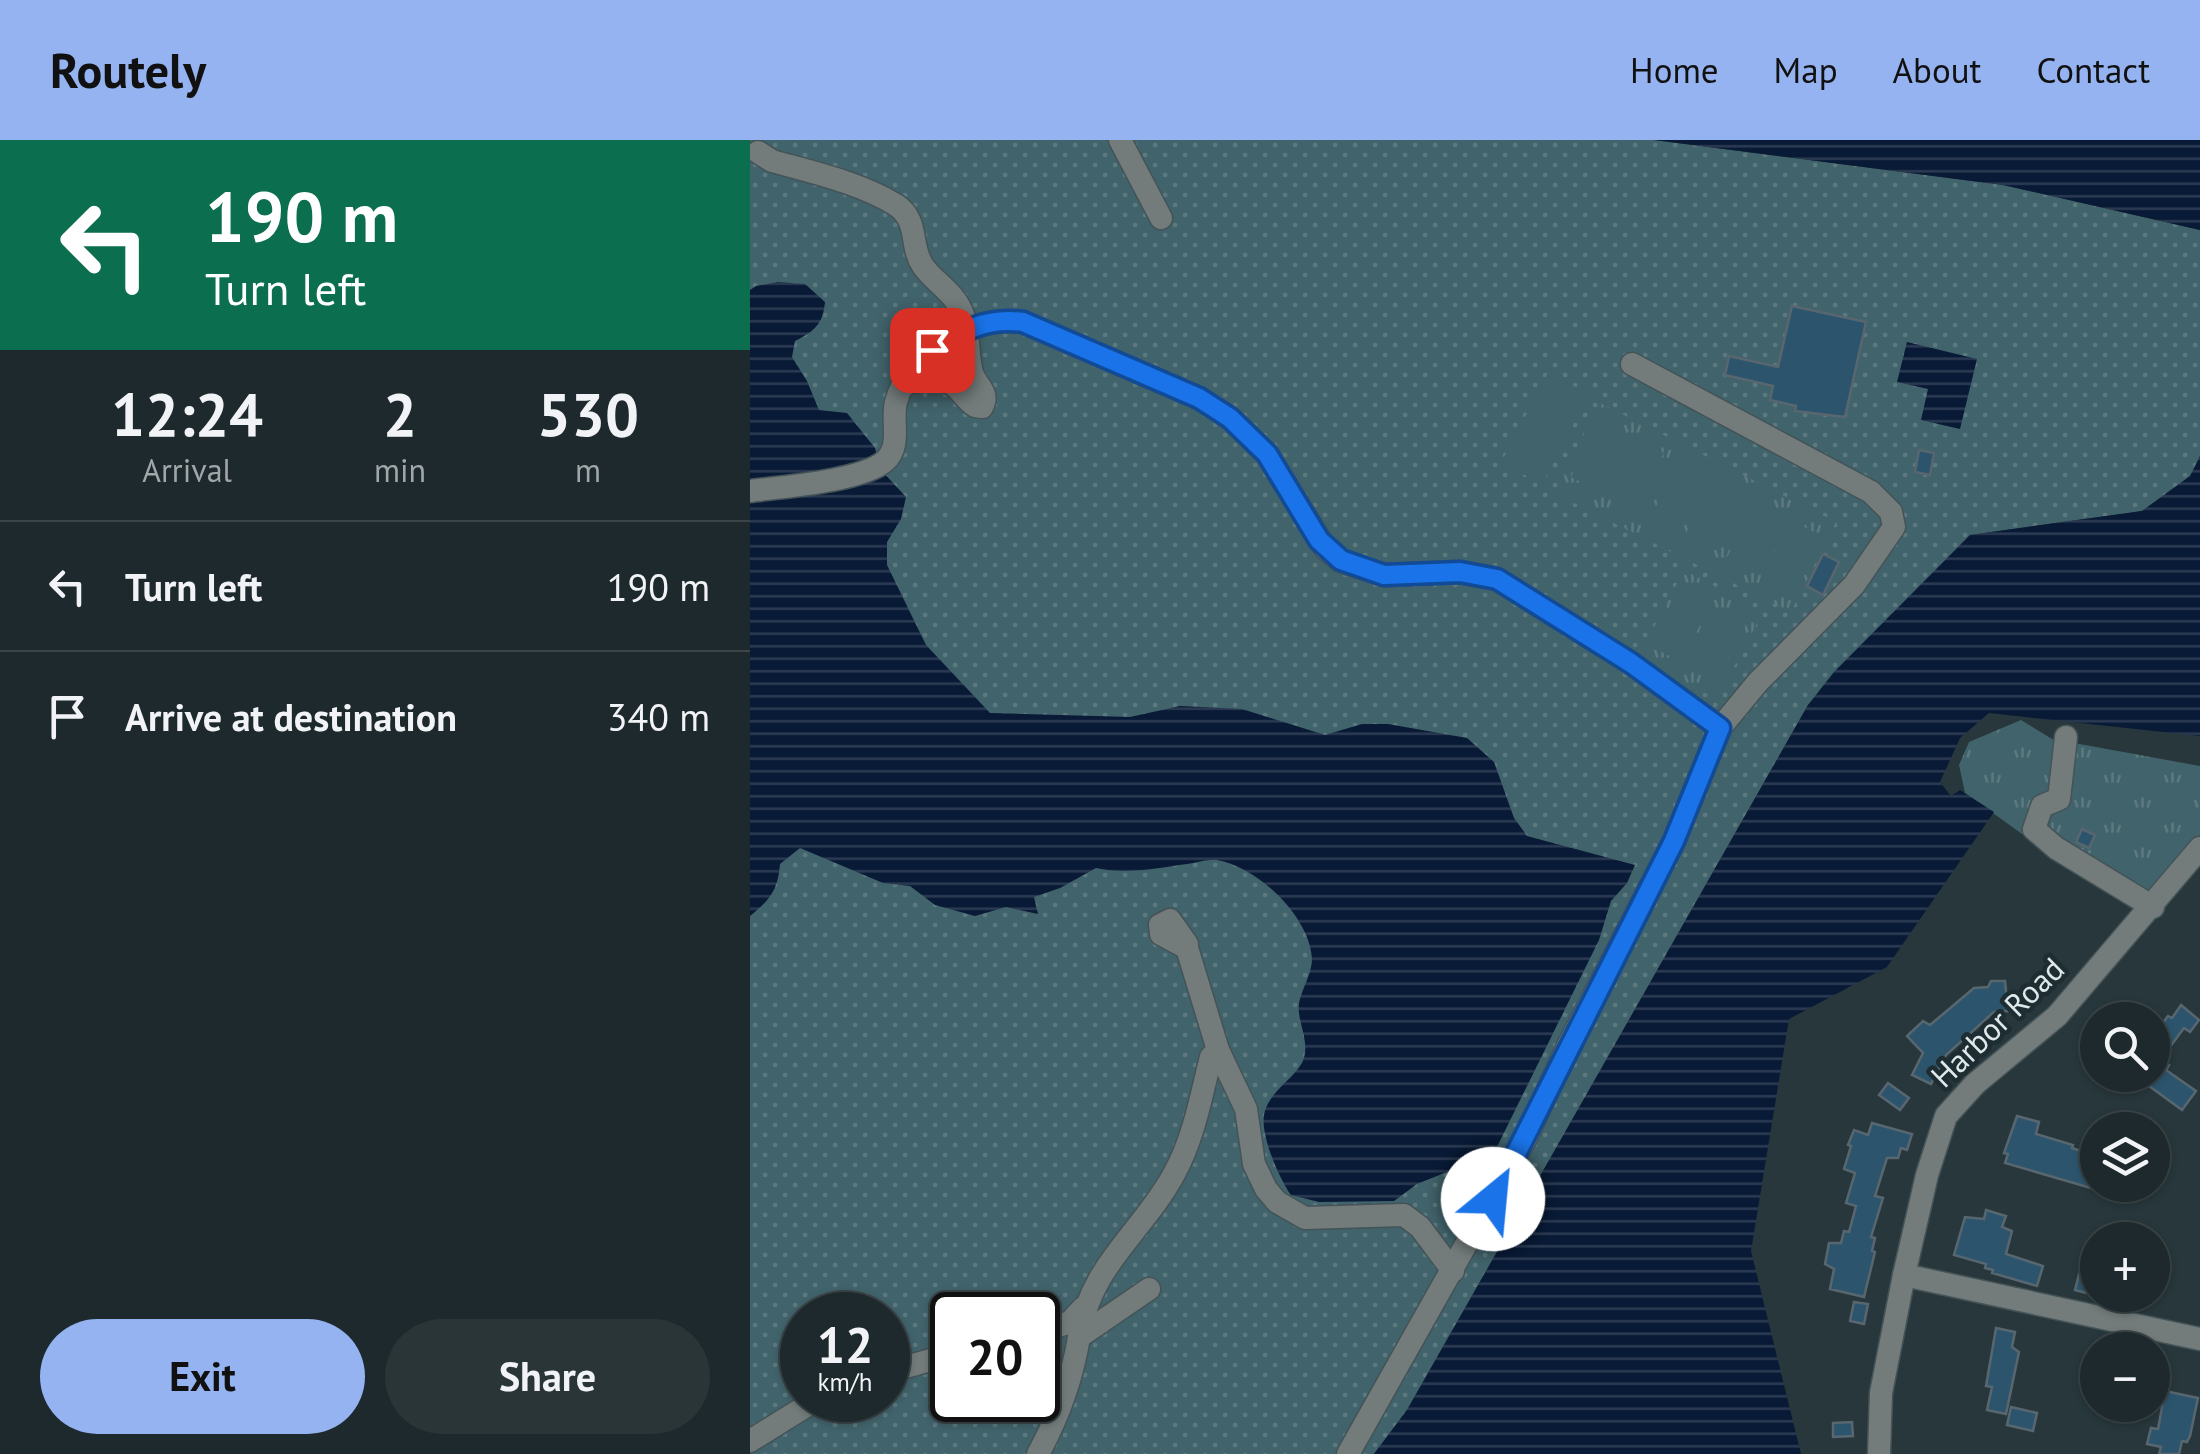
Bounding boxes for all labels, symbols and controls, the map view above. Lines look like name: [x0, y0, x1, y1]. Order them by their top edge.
text: Routely: [50, 39, 206, 101]
text: Home: [1630, 47, 1719, 93]
text: Map: [1774, 47, 1838, 93]
text: About: [1893, 47, 1981, 93]
text: Contact: [2036, 47, 2150, 93]
text: 190 m: [205, 171, 398, 261]
icon: left: [40, 180, 170, 310]
text: Turn left: [205, 259, 366, 317]
pin: [890, 308, 975, 393]
icon: arrive: [905, 323, 960, 378]
text: 12:24: [111, 375, 263, 453]
text: 2: [383, 375, 417, 453]
text: 530: [537, 375, 639, 453]
text: Arrival: [142, 449, 232, 491]
text: min: [374, 449, 426, 491]
text: m: [575, 449, 601, 491]
icon: left: [40, 559, 95, 614]
text: Turn left: [125, 562, 262, 611]
text: 190 m: [607, 562, 710, 611]
icon: arrive: [40, 689, 95, 744]
text: Arrive at destination: [125, 692, 457, 741]
text: 340 m: [607, 692, 710, 741]
street label: Harbor Road: [1921, 948, 2073, 1096]
map controls: [2080, 1002, 2170, 1422]
button: search: [2080, 1002, 2170, 1092]
button: layers: [2080, 1112, 2170, 1202]
position arrow: [1441, 1147, 1545, 1251]
button: +: [2080, 1222, 2170, 1312]
speed limit sign: 20: [930, 1292, 1060, 1422]
text: 12: [817, 1312, 873, 1377]
button: Exit: [40, 1319, 365, 1434]
button: Share: [385, 1319, 710, 1434]
button: −: [2080, 1332, 2170, 1422]
text: km/h: [818, 1366, 872, 1398]

